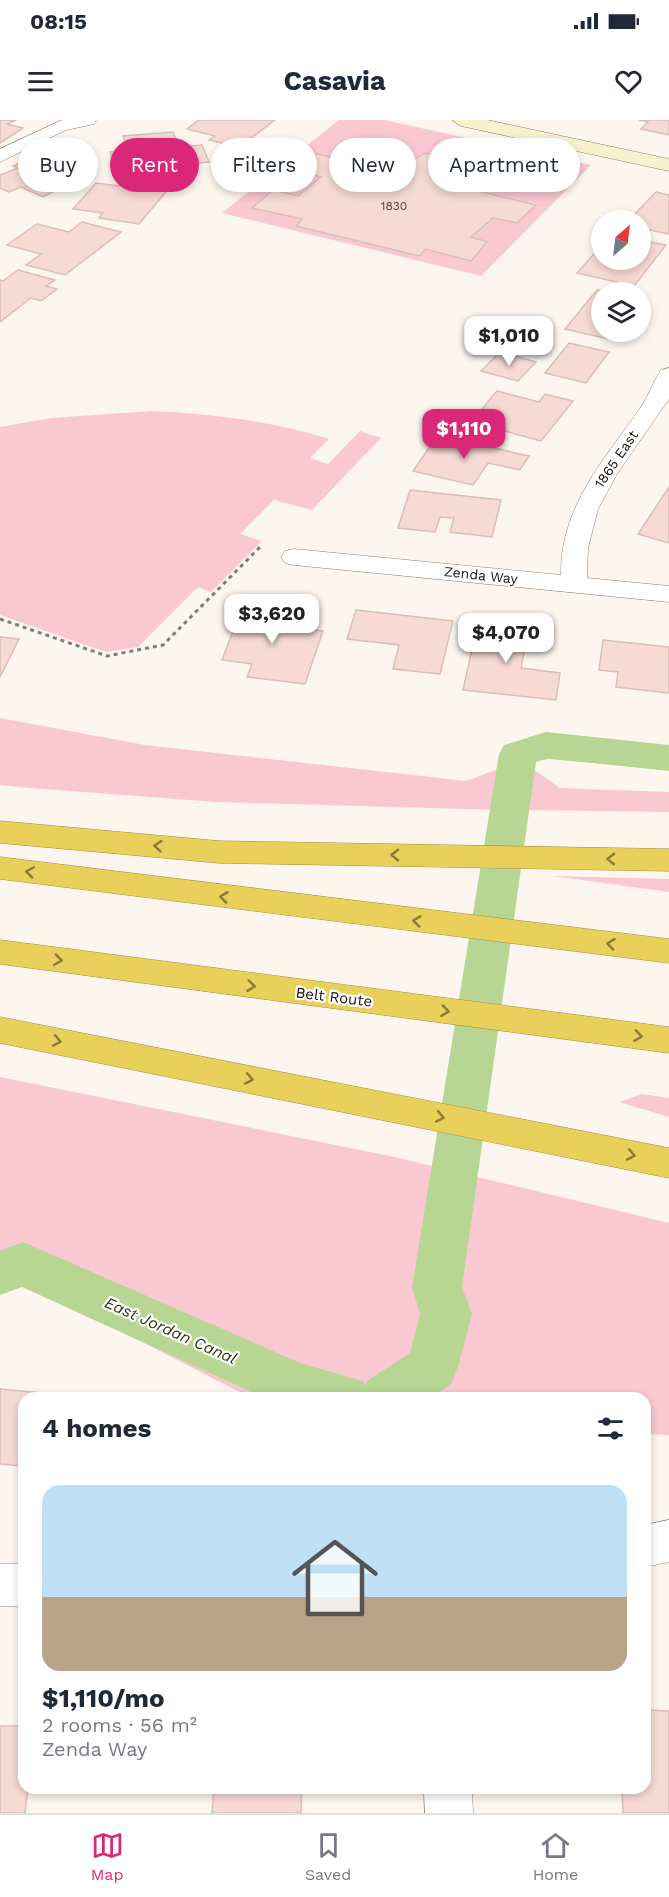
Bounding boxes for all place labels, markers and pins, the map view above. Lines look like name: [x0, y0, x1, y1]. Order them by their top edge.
pin: $1,010: [460, 316, 558, 367]
pin: $1,110: [415, 409, 513, 460]
pin: $3,620: [223, 594, 321, 645]
pin: $4,070: [457, 613, 555, 664]

